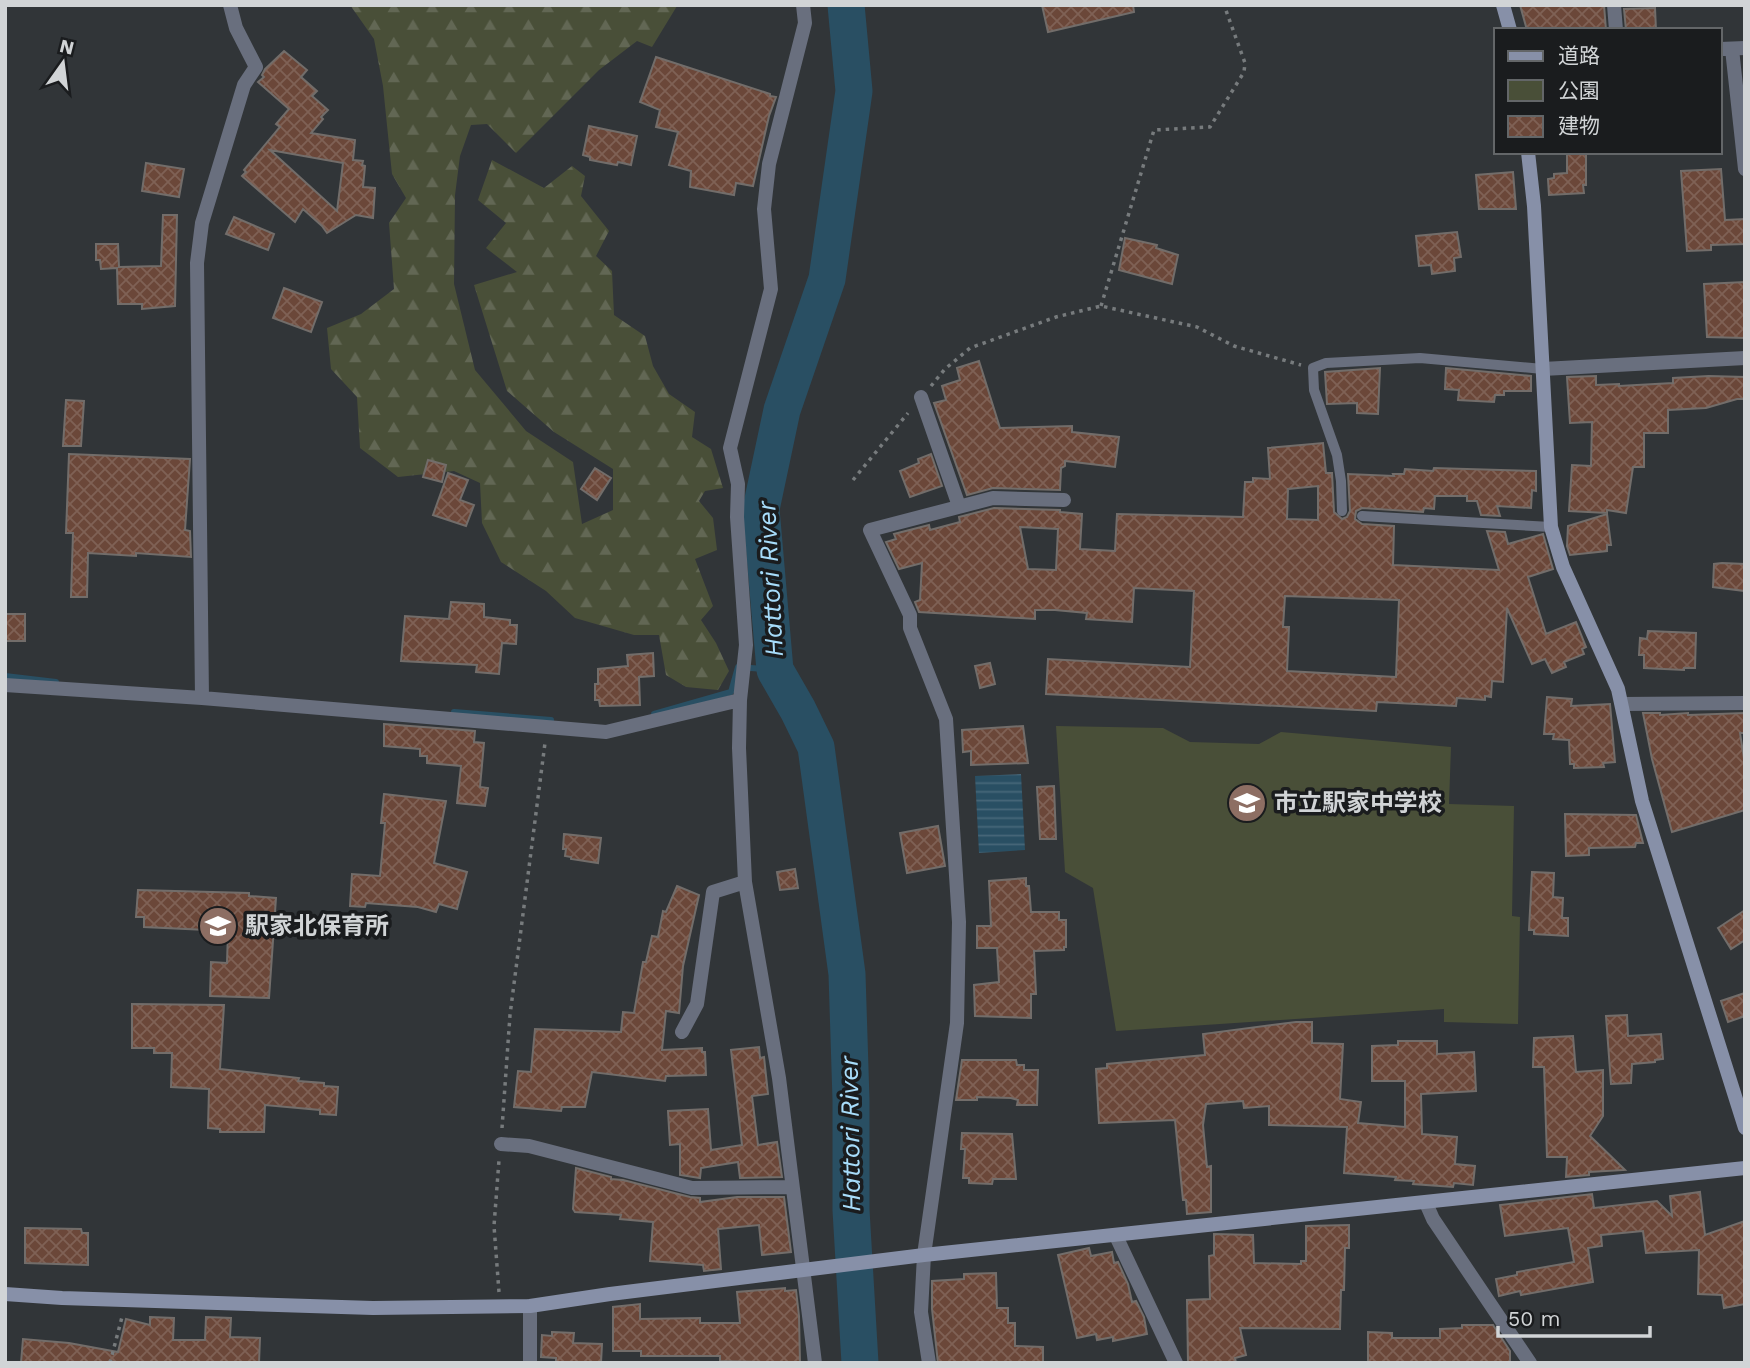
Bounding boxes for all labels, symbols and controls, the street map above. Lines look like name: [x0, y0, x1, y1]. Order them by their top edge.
north arrow: [28, 28, 98, 98]
legend: [1494, 28, 1722, 154]
text: N: [57, 34, 77, 60]
text: 道路: [1558, 43, 1600, 68]
text: 公園: [1558, 78, 1600, 103]
text: 建物: [1558, 113, 1600, 138]
water label: Hattori River: [751, 499, 789, 658]
school or university icon: 市立駅家中学校: [1226, 782, 1268, 824]
place label: 市立駅家中学校: [1274, 789, 1442, 817]
school or university icon: 駅家北保育所: [197, 905, 239, 947]
place label: 駅家北保育所: [245, 912, 389, 940]
water label: Hattori River: [834, 1055, 866, 1212]
scale bar: [1498, 1294, 1650, 1338]
text: 50 m: [1508, 1306, 1560, 1331]

